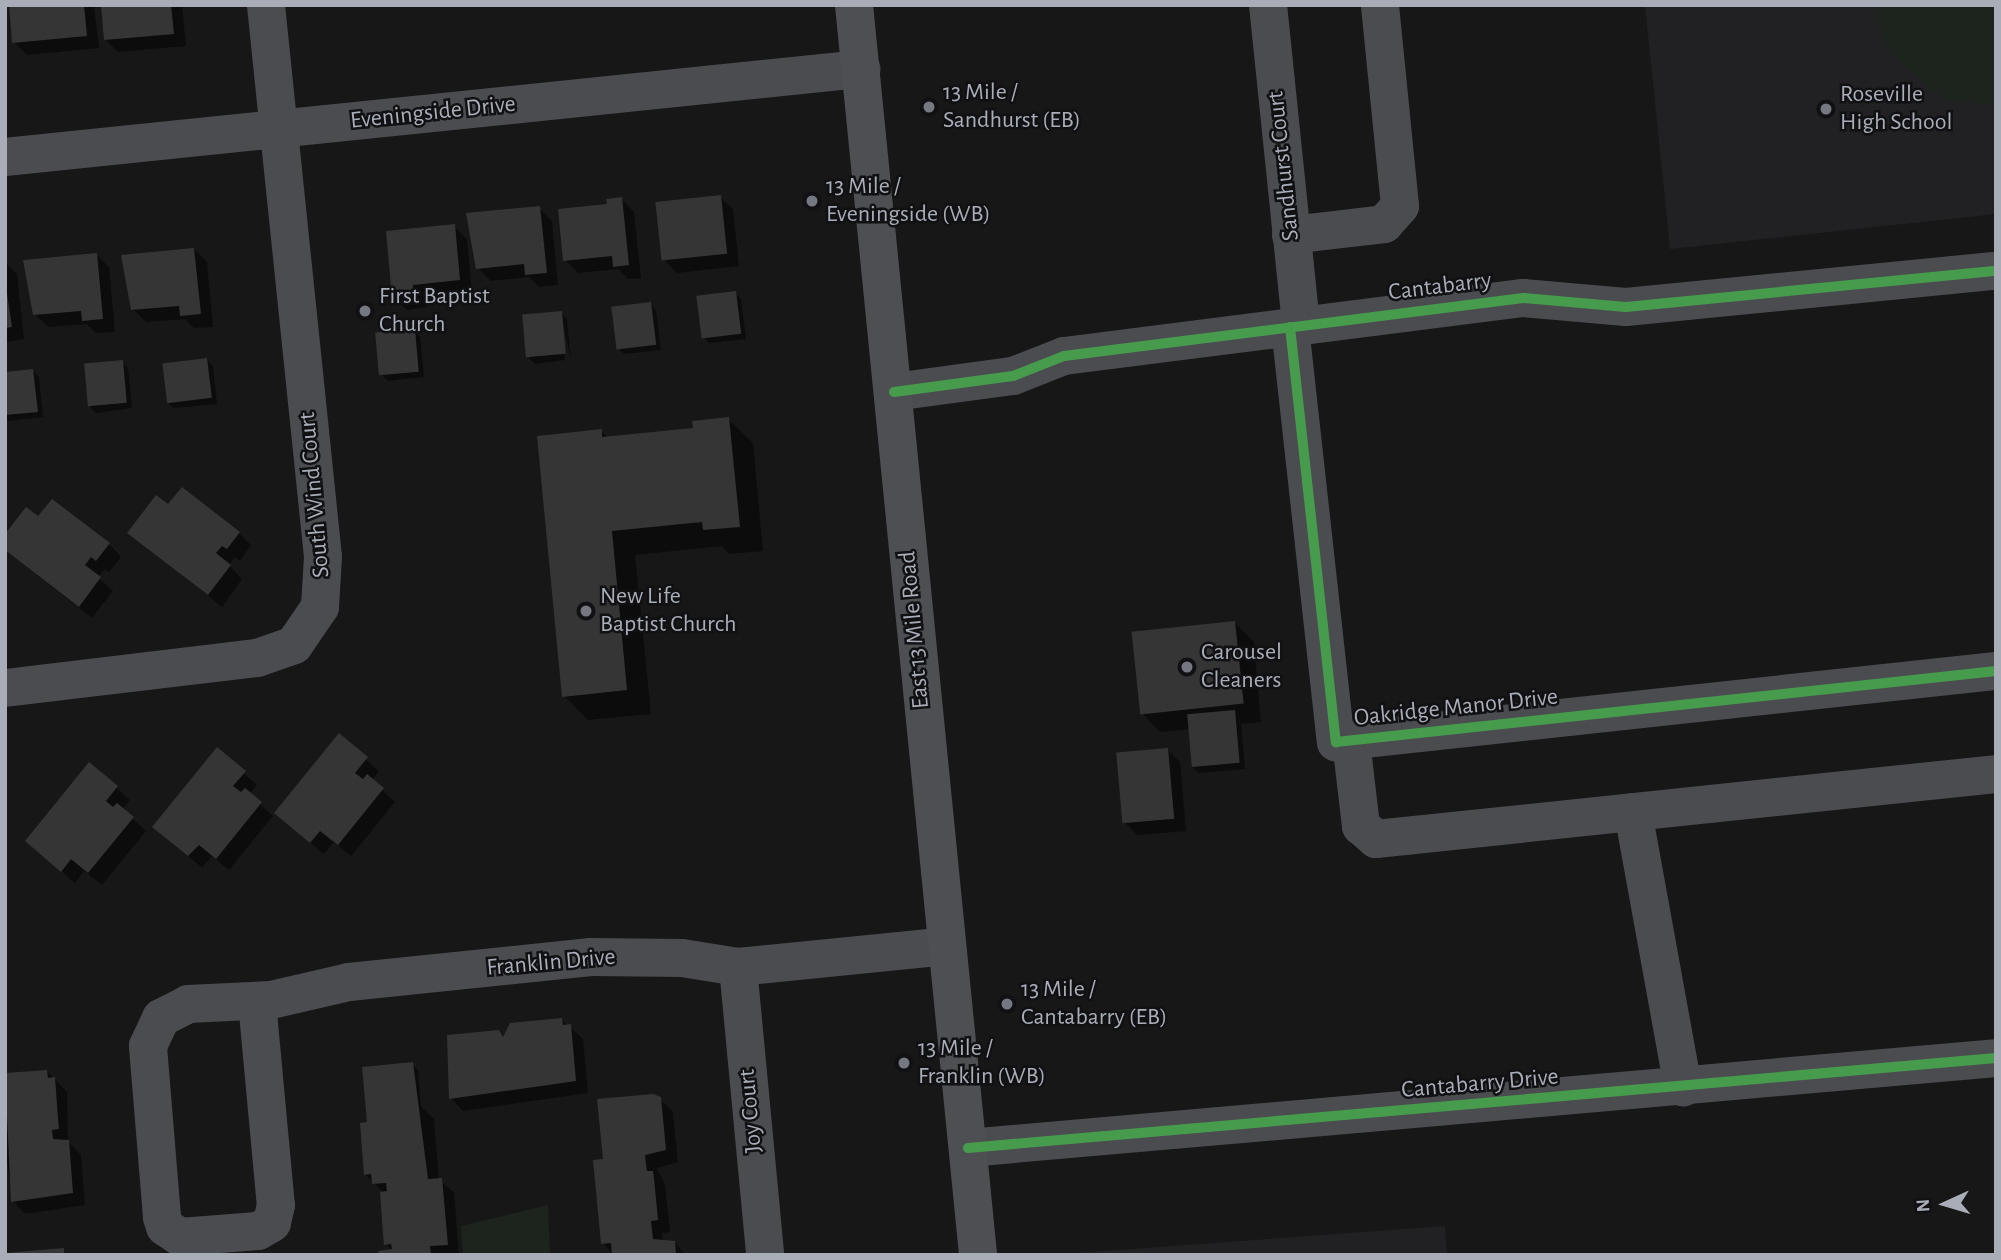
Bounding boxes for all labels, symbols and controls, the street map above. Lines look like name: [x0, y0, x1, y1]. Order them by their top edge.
place label: 13 Mile / Sandhurst (EB): [943, 79, 1081, 135]
place label: Roseville High School: [1840, 81, 1952, 137]
street label: Eveningside Drive: [349, 90, 517, 136]
street label: Sandhurst Court: [1262, 90, 1306, 242]
marker: 13 Mile / Sandhurst (EB): [921, 99, 937, 115]
marker: Roseville High School: [1818, 101, 1834, 117]
place label: 13 Mile / Eveningside (WB): [826, 173, 991, 229]
marker: 13 Mile / Eveningside (WB): [804, 193, 820, 209]
street label: Cantabarry: [1387, 266, 1493, 308]
place label: First Baptist Church: [379, 283, 490, 339]
marker: First Baptist Church: [357, 303, 373, 319]
street label: South Wind Court: [293, 411, 337, 579]
street label: East 13 Mile Road: [894, 550, 936, 710]
place label: New Life Baptist Church: [600, 583, 737, 639]
marker: New Life Baptist Church: [578, 603, 594, 619]
place label: Carousel Cleaners: [1201, 639, 1282, 695]
marker: Carousel Cleaners: [1179, 659, 1195, 675]
street label: Oakridge Manor Drive: [1353, 683, 1559, 733]
street label: Franklin Drive: [485, 943, 617, 983]
place label: 13 Mile / Cantabarry (EB): [1021, 976, 1167, 1032]
marker: 13 Mile / Cantabarry (EB): [999, 996, 1015, 1012]
place label: 13 Mile / Franklin (WB): [918, 1035, 1046, 1091]
marker: 13 Mile / Franklin (WB): [896, 1055, 912, 1071]
street label: Cantabarry Drive: [1400, 1063, 1560, 1105]
street label: Joy Court: [733, 1068, 769, 1154]
north arrow: [1910, 1169, 1980, 1239]
text: N: [1914, 1198, 1933, 1213]

